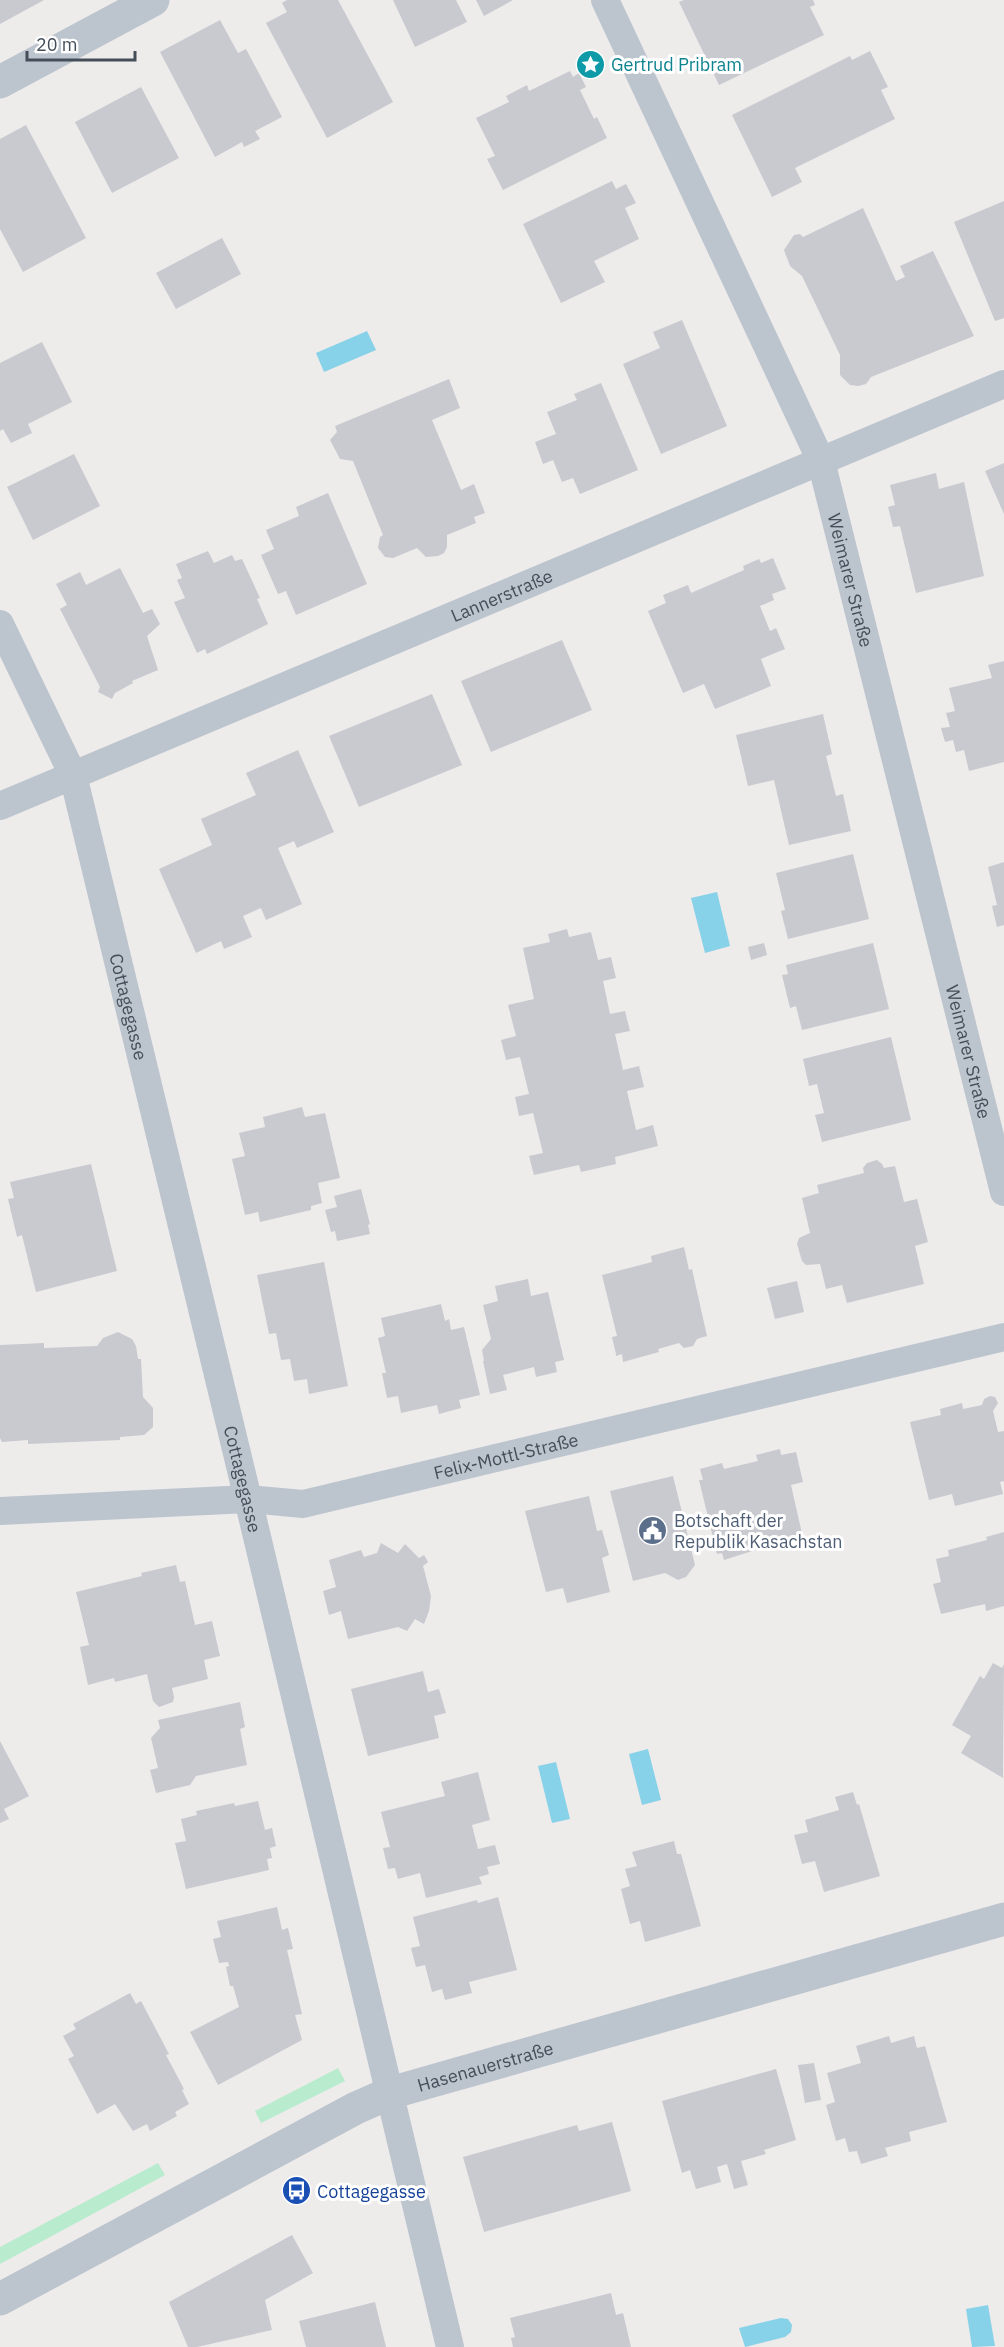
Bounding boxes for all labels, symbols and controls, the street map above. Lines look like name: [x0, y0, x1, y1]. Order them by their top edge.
scale bar: [27, 24, 135, 62]
text: 20 m: [36, 33, 78, 56]
place icon: Gertrud Pribram: [574, 48, 606, 80]
place label: Gertrud Pribram: [611, 53, 742, 76]
street label: Weimarer Straße: [823, 511, 879, 650]
street label: Lannerstraße: [447, 564, 556, 627]
street label: Cottagegasse: [105, 951, 153, 1062]
street label: Weimarer Straße: [941, 982, 997, 1121]
street label: Cottagegasse: [219, 1423, 267, 1535]
street label: Felix-Mottl-Straße: [431, 1427, 580, 1484]
place label: Botschaft der Republik Kasachstan: [674, 1509, 843, 1553]
public building icon: Botschaft der Republik Kasachstan: [637, 1514, 669, 1546]
street label: Hasenauerstraße: [415, 2036, 556, 2096]
bus stop icon: Cottagegasse: [280, 2175, 312, 2207]
place label: Cottagegasse: [317, 2180, 426, 2203]

